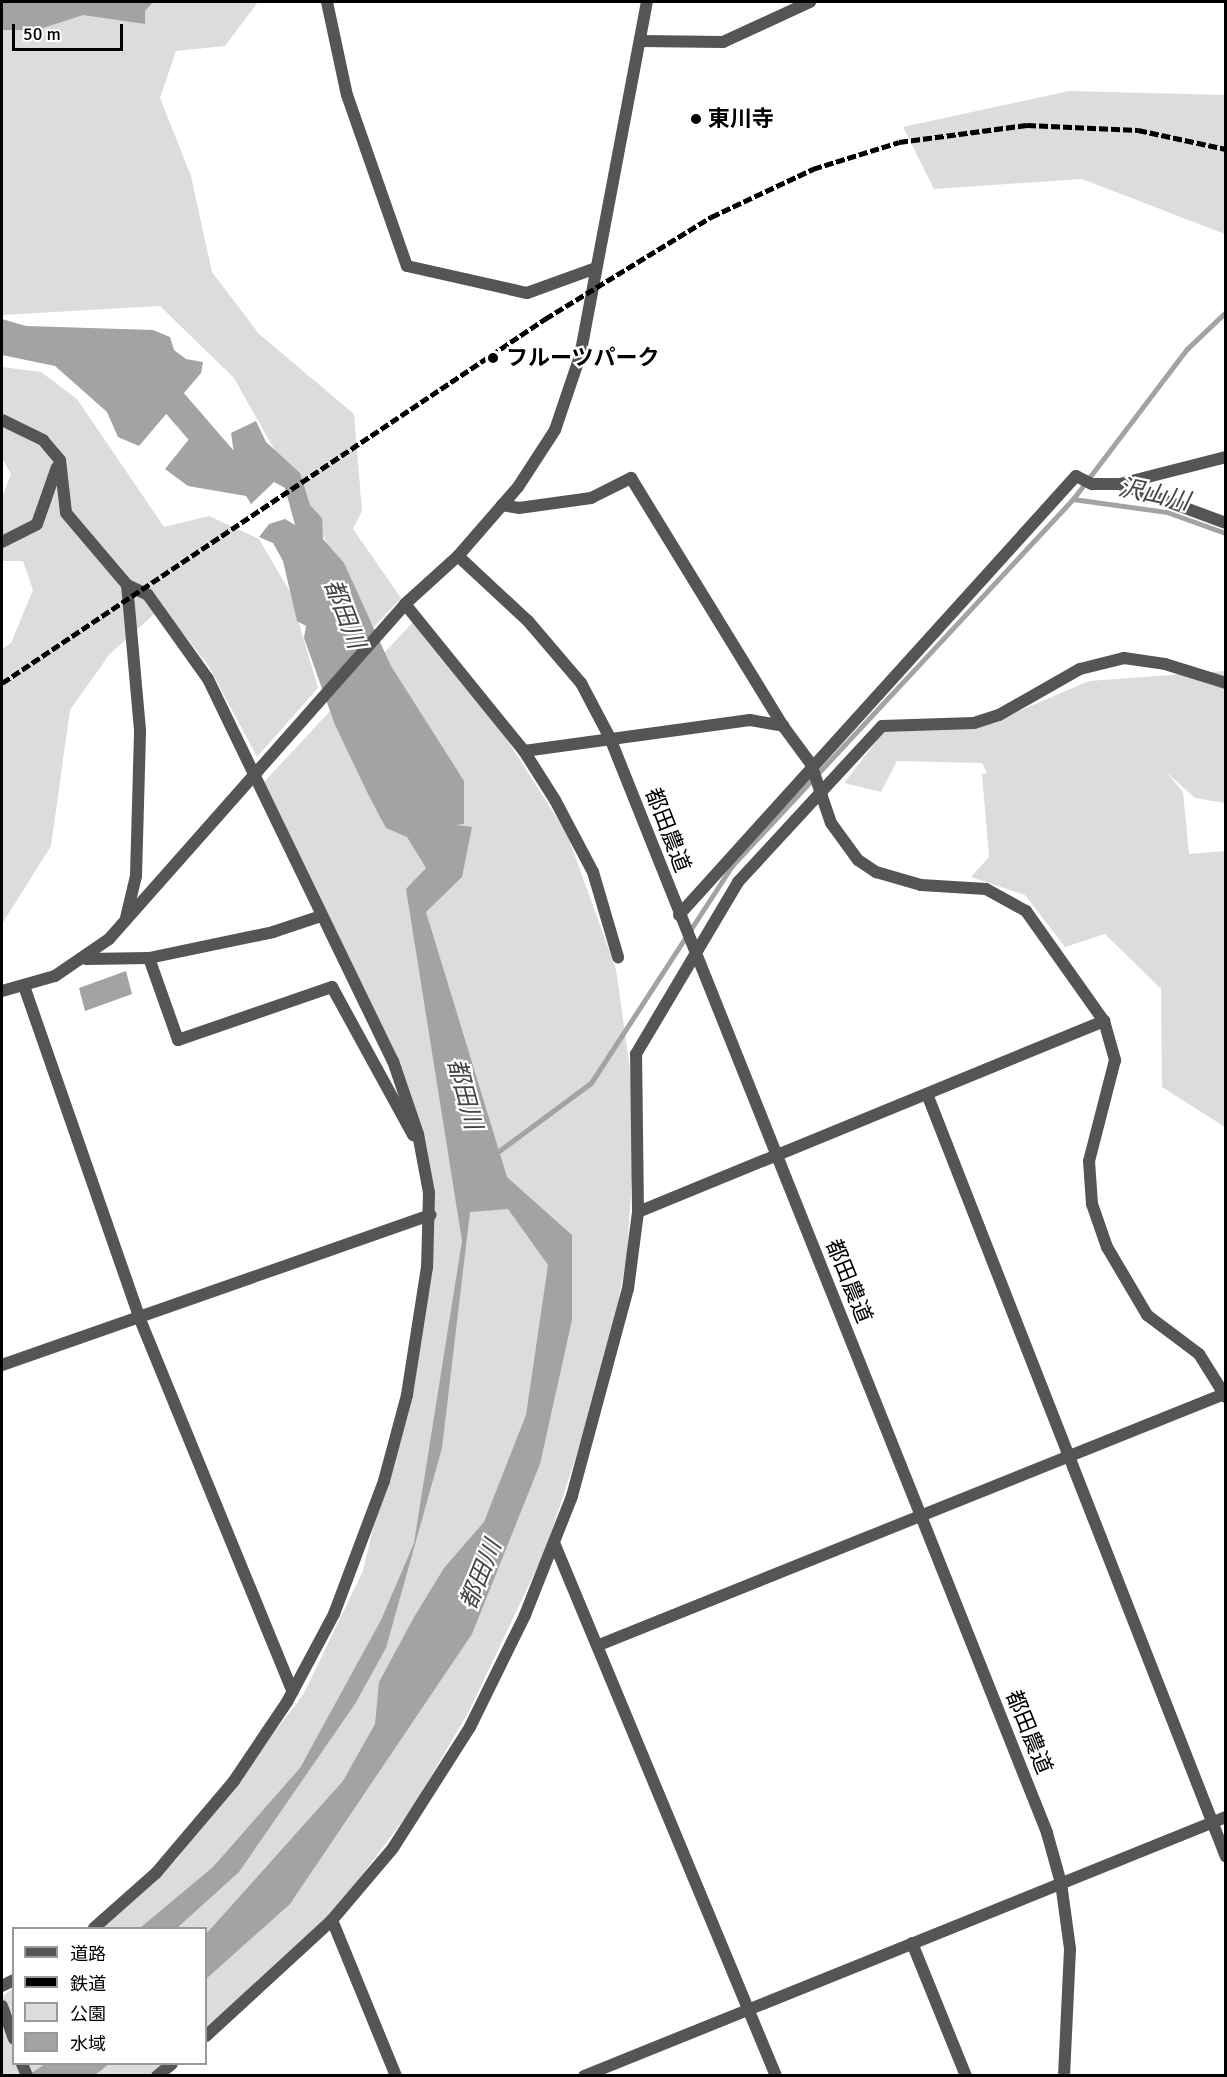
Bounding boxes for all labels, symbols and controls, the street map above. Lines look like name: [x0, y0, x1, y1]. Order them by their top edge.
scale bar: [15, 12, 126, 50]
text: 50 m: [23, 23, 61, 45]
place label: 東川寺: [708, 106, 774, 132]
marker: 東川寺: [689, 112, 703, 126]
place label: フルーツパーク: [506, 345, 660, 371]
marker: フルーツパーク: [484, 349, 502, 367]
water label: 沢山川: [1116, 473, 1192, 517]
water label: 都田川: [318, 575, 370, 653]
street label: 都田農道: [640, 784, 696, 876]
water label: 都田川: [441, 1055, 487, 1133]
street label: 都田農道: [820, 1235, 878, 1327]
water label: 都田川: [454, 1536, 508, 1614]
street label: 都田農道: [1000, 1686, 1058, 1778]
legend: [12, 1927, 207, 2065]
text: 道路: [70, 1943, 106, 1965]
text: 鉄道: [70, 1973, 106, 1995]
text: 公園: [70, 2003, 106, 2025]
text: 水域: [70, 2033, 106, 2055]

